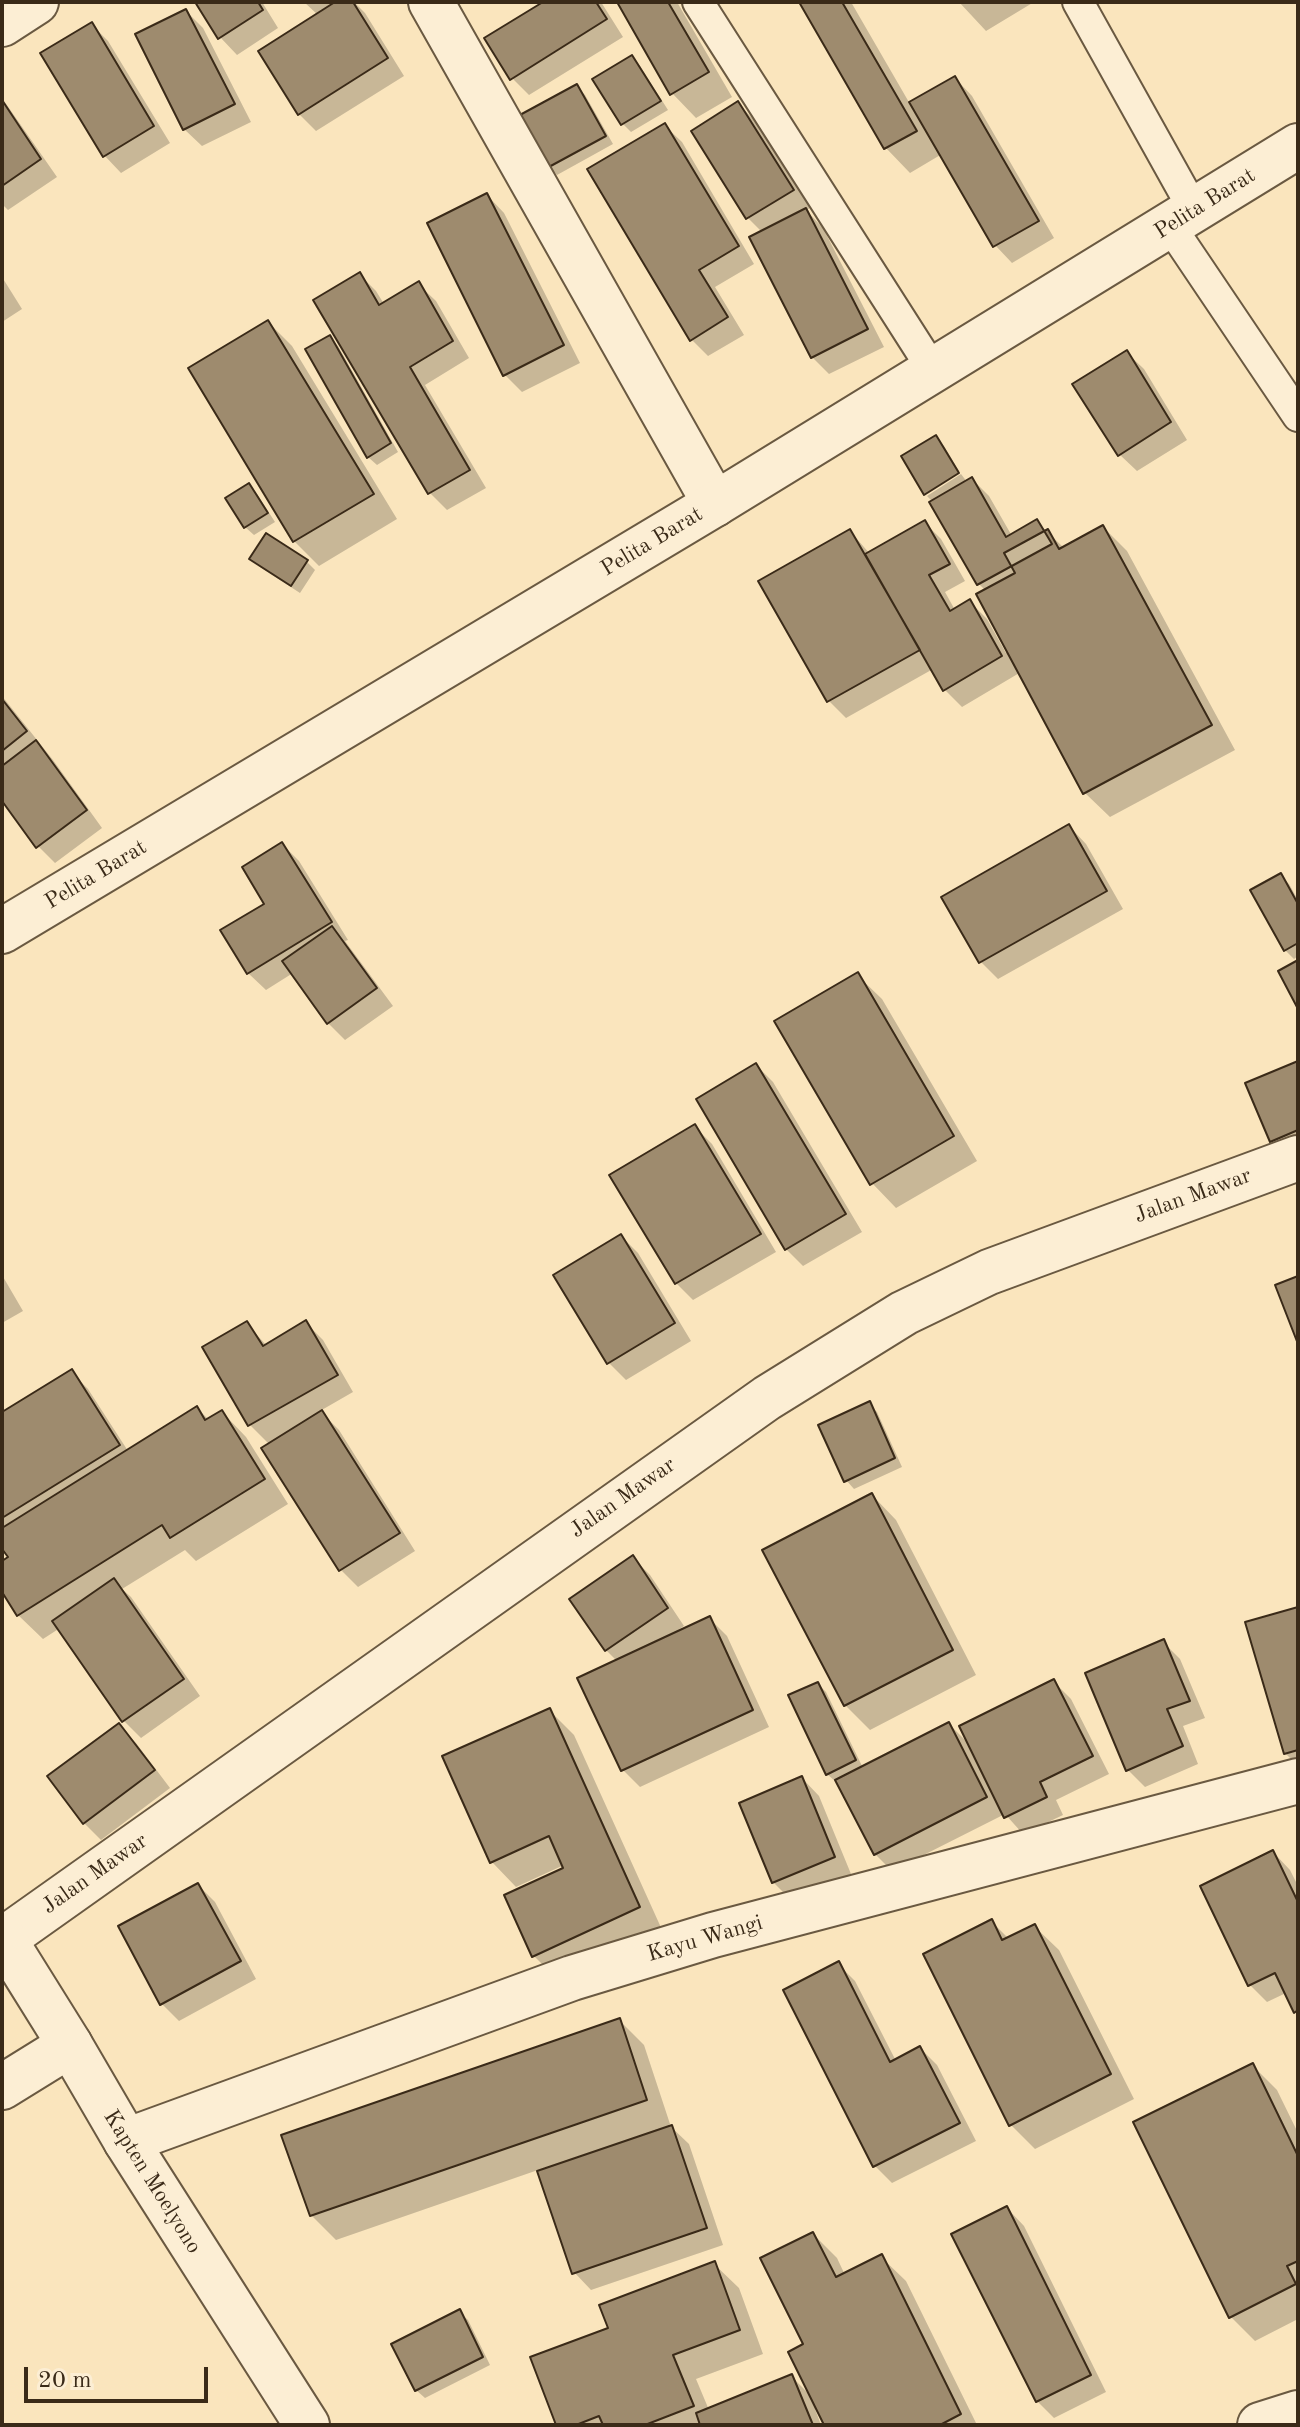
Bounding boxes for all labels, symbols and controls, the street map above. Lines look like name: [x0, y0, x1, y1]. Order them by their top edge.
street label: Pelita Barat: [1150, 163, 1260, 245]
street label: Pelita Barat: [596, 501, 708, 583]
street label: Pelita Barat: [40, 834, 152, 916]
street label: Jalan Mawar: [1131, 1163, 1255, 1229]
street label: Jalan Mawar: [565, 1452, 681, 1544]
street label: Jalan Mawar: [37, 1828, 153, 1920]
street label: Kayu Wangi: [644, 1910, 766, 1968]
street label: Kapten Moelyono: [97, 2105, 207, 2259]
scale bar: [28, 2351, 212, 2401]
text: 20 m: [38, 2369, 92, 2393]

